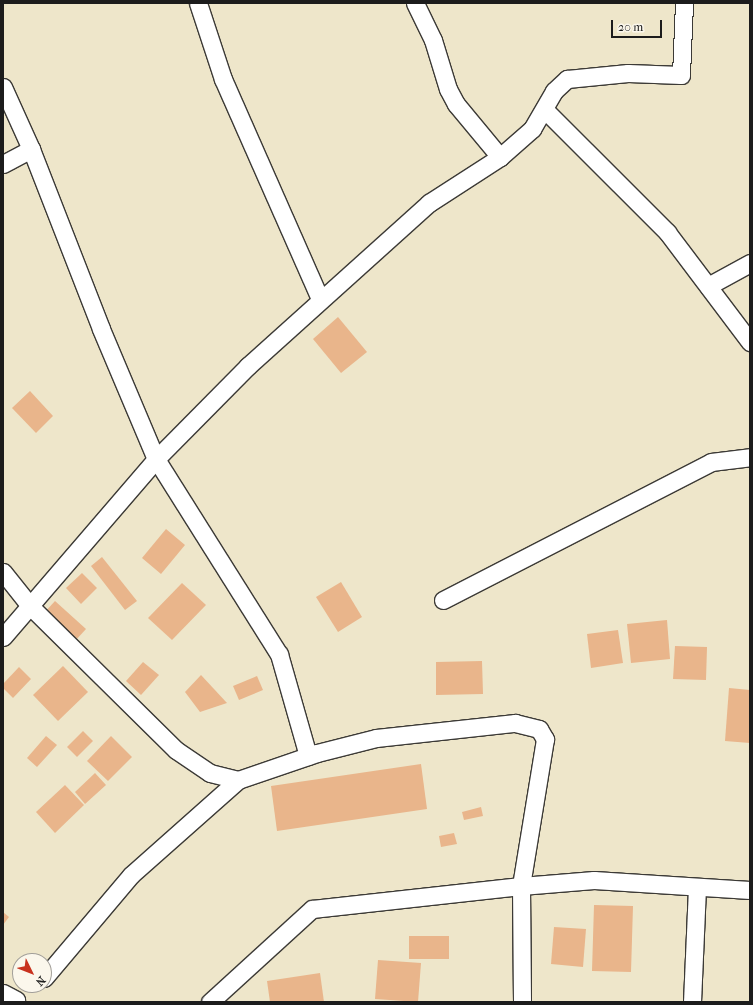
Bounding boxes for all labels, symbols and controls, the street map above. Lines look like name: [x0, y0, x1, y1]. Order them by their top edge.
scale bar: [613, 12, 664, 38]
text: 20 m: [618, 20, 643, 34]
north arrow: [12, 953, 52, 993]
text: N: [33, 973, 48, 988]

